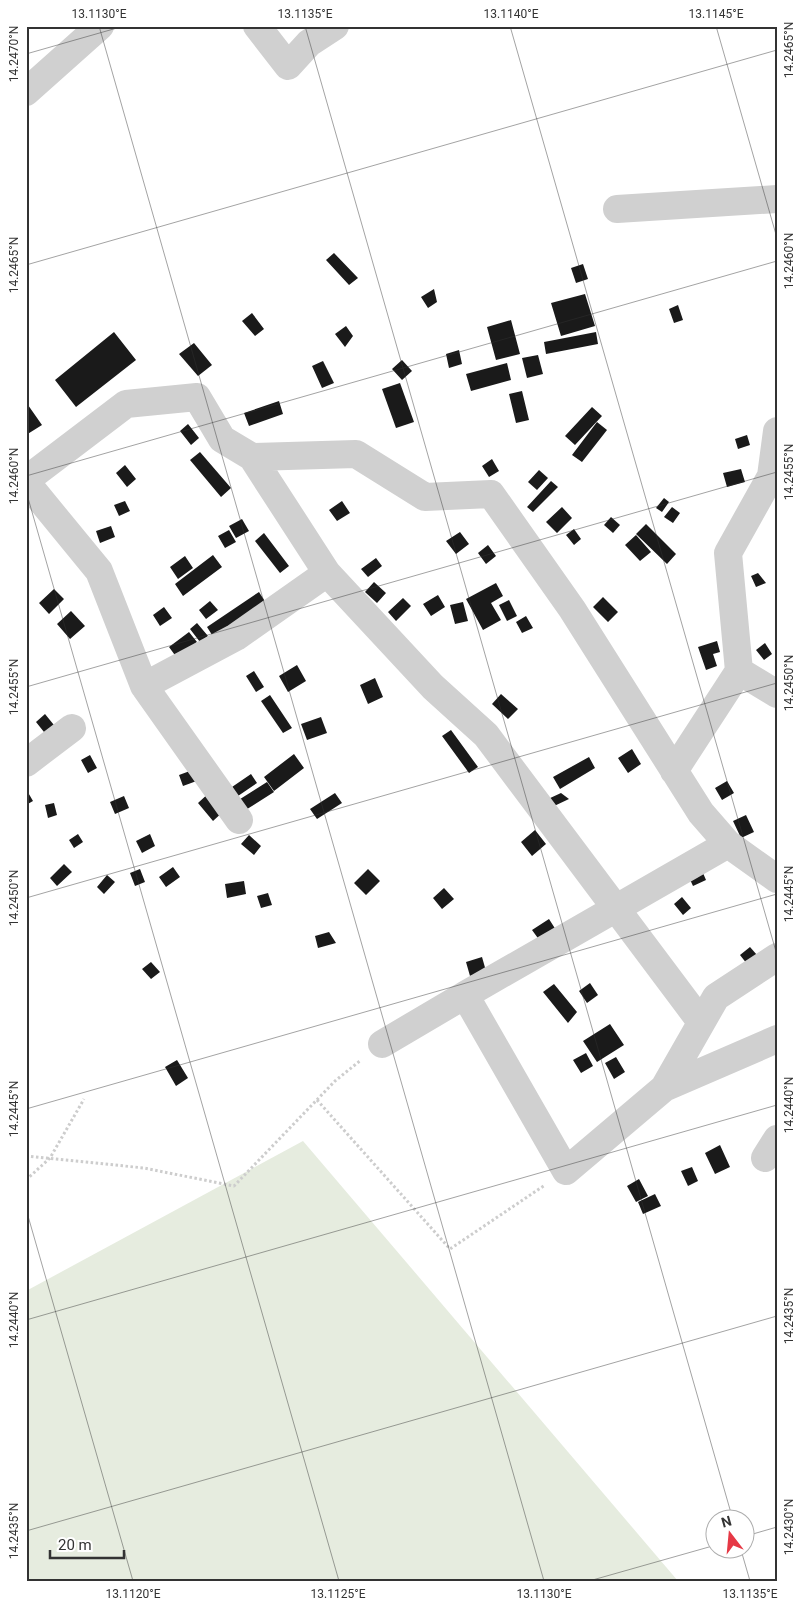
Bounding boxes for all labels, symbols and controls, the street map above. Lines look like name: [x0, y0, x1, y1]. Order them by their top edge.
text: 13.1130°E: [72, 7, 127, 21]
text: 13.1135°E: [278, 7, 333, 21]
text: 13.1140°E: [484, 7, 539, 21]
text: 13.1145°E: [689, 7, 744, 21]
text: 14.2465°N: [782, 22, 796, 78]
text: 14.2470°N: [7, 26, 21, 82]
text: 14.2460°N: [782, 233, 796, 289]
text: 14.2465°N: [7, 237, 21, 293]
text: 14.2455°N: [782, 444, 796, 500]
text: 14.2460°N: [7, 448, 21, 504]
text: 14.2450°N: [782, 655, 796, 711]
text: 14.2455°N: [7, 659, 21, 715]
text: 14.2445°N: [782, 866, 796, 922]
text: 14.2450°N: [7, 870, 21, 926]
text: 14.2440°N: [782, 1077, 796, 1133]
text: 14.2445°N: [7, 1081, 21, 1137]
text: 14.2435°N: [782, 1288, 796, 1344]
text: 14.2440°N: [7, 1292, 21, 1348]
text: 14.2430°N: [782, 1499, 796, 1555]
text: 14.2435°N: [7, 1503, 21, 1559]
north arrow: [706, 1510, 756, 1560]
text: N: [719, 1512, 733, 1531]
scale bar: [50, 1527, 124, 1559]
text: 20 m: [58, 1536, 92, 1554]
text: 13.1120°E: [106, 1587, 161, 1601]
text: 13.1125°E: [311, 1587, 366, 1601]
text: 13.1130°E: [517, 1587, 572, 1601]
text: 13.1135°E: [723, 1587, 778, 1601]

